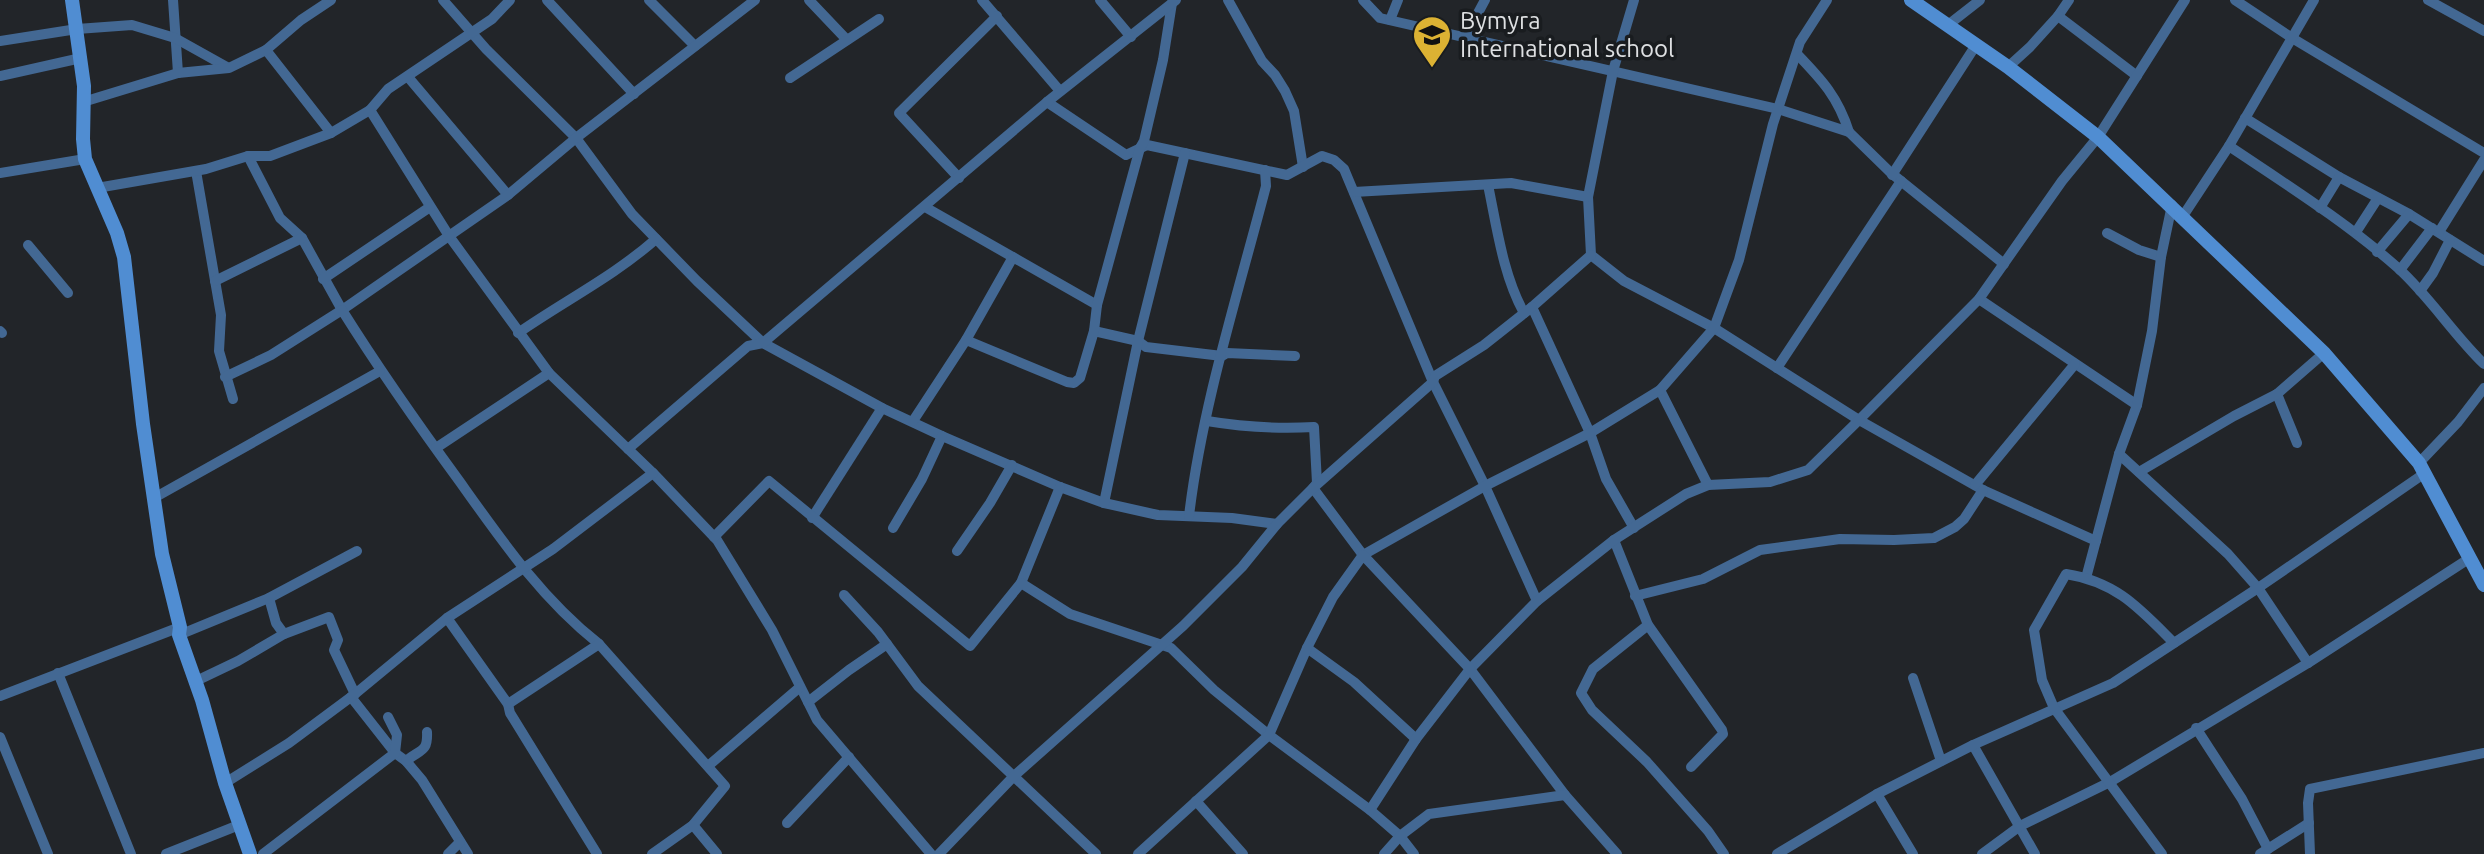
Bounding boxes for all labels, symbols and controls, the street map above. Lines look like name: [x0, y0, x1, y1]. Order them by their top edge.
place label: Bymyra International school: [1460, 7, 1674, 62]
school or university icon: Bymyra International school: [1411, 14, 1453, 69]

